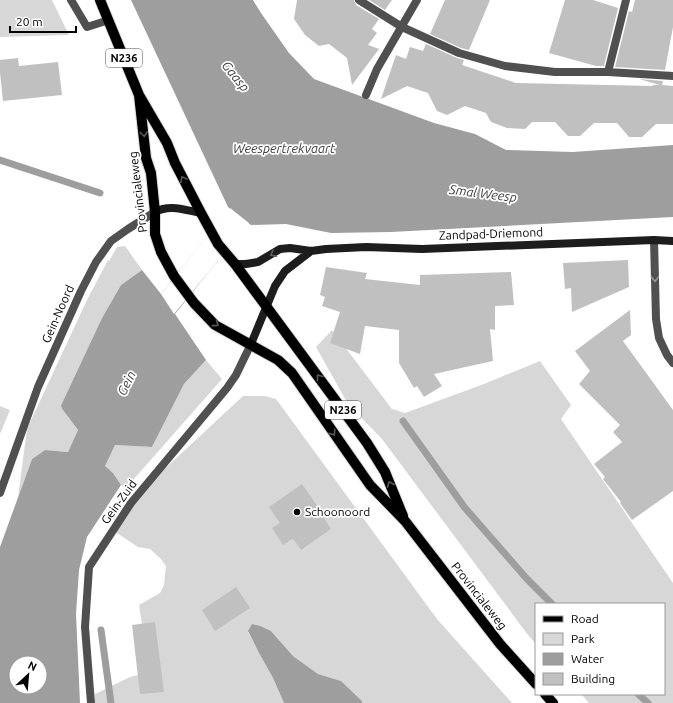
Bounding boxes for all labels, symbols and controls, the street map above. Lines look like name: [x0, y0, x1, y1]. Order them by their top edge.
scale bar: [10, 8, 76, 34]
text: 20 m: [16, 15, 43, 28]
road number: N236: [106, 49, 142, 67]
water label: Gaasp: [220, 58, 252, 94]
one-way arrow: [139, 131, 148, 137]
water label: Weespertrekvaart: [233, 141, 336, 155]
street label: Provincialeweg: [126, 151, 149, 233]
one-way arrow: [180, 175, 188, 183]
water label: Smal Weesp: [447, 182, 518, 204]
street label: Zandpad-Driemond: [439, 225, 543, 242]
one-way arrow: [270, 249, 277, 256]
one-way arrow: [651, 276, 659, 282]
street label: Gein-Noord: [39, 283, 76, 345]
one-way arrow: [212, 319, 219, 327]
water label: Gein: [114, 368, 138, 398]
one-way arrow: [316, 374, 323, 381]
road number: N236: [325, 401, 361, 419]
one-way arrow: [328, 428, 335, 435]
street label: Gein-Zuid: [98, 477, 139, 526]
one-way arrow: [387, 481, 395, 488]
place label: Schoonoord: [305, 505, 370, 518]
marker: Schoonoord: [292, 507, 302, 517]
street label: Provincialeweg: [449, 560, 510, 632]
legend: [535, 603, 665, 695]
text: Road: [571, 612, 599, 625]
text: Park: [571, 632, 595, 645]
text: Water: [571, 652, 604, 665]
north arrow: [8, 655, 48, 695]
text: N: [26, 659, 39, 673]
text: Building: [571, 672, 615, 685]

